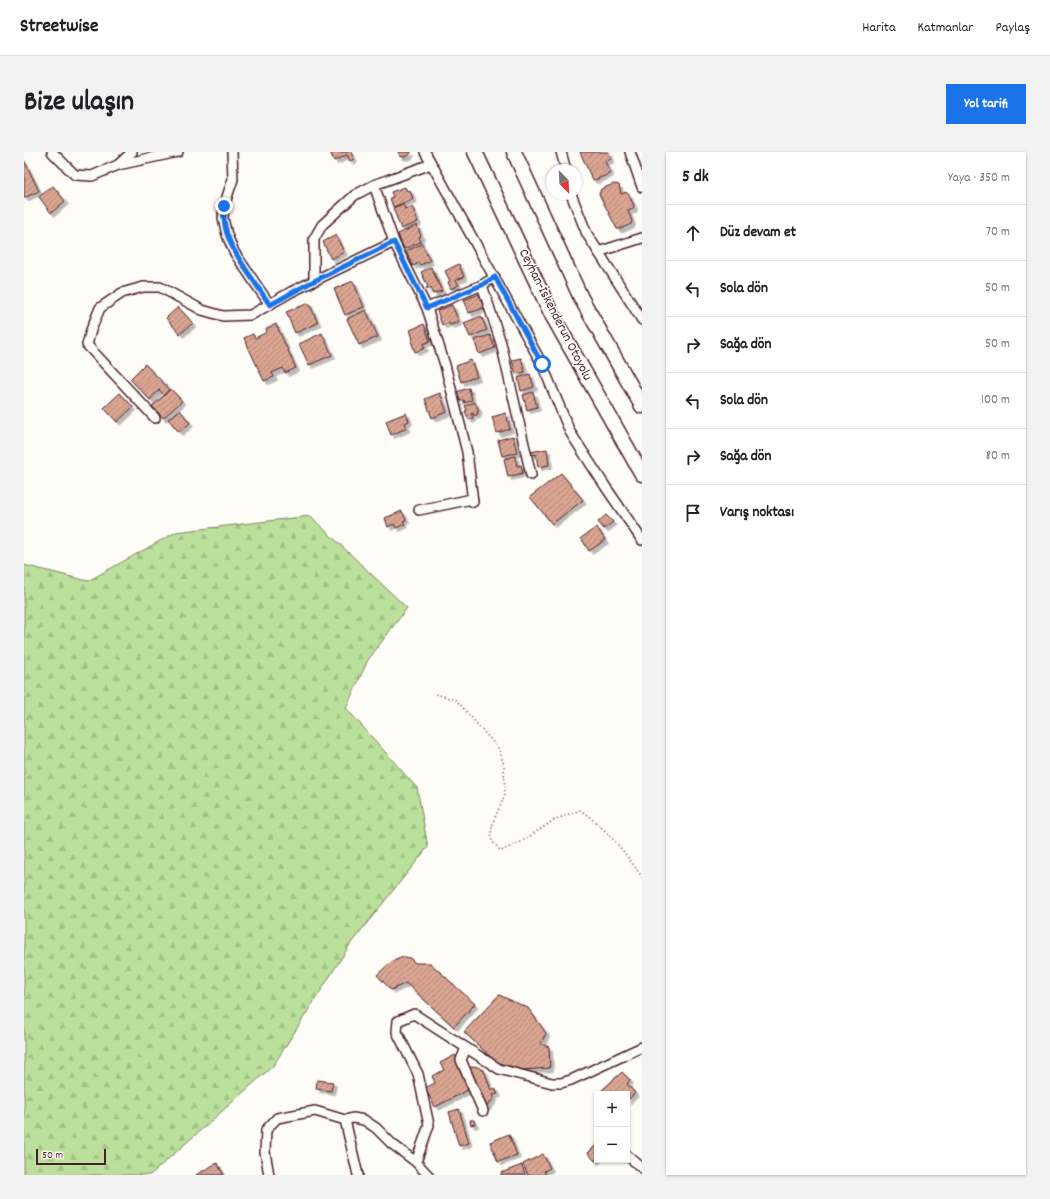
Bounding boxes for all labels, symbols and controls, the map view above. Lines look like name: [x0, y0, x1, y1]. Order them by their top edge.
text: Streetwise: [20, 14, 98, 41]
text: Harita: [862, 18, 896, 38]
text: Katmanlar: [918, 18, 973, 38]
text: Paylaş: [995, 18, 1030, 38]
text: Bize ulaşın: [24, 84, 134, 124]
button: Yol tarifi: [946, 84, 1026, 124]
north arrow: [546, 164, 582, 200]
text: 5 dk: [682, 166, 709, 190]
text: Yaya · 350 m: [948, 169, 1010, 188]
route end: [215, 197, 233, 215]
icon: ahead: [682, 222, 704, 244]
text: Düz devam et: [720, 222, 796, 244]
text: 70 m: [986, 223, 1010, 242]
street label: Ceyhan-İskenderun Otoyolu: [513, 246, 597, 384]
icon: left: [682, 278, 704, 300]
text: Sola dön: [720, 278, 768, 300]
text: 50 m: [985, 279, 1010, 298]
icon: right: [682, 334, 704, 356]
text: Sağa dön: [720, 334, 771, 356]
text: 50 m: [985, 335, 1010, 354]
route start: [533, 355, 551, 373]
icon: left: [682, 390, 704, 412]
text: Sola dön: [720, 390, 768, 412]
text: 100 m: [981, 391, 1010, 410]
icon: right: [682, 446, 704, 468]
text: Sağa dön: [720, 446, 771, 468]
text: 80 m: [986, 447, 1010, 466]
icon: arrive: [682, 502, 704, 524]
text: Varış noktası: [720, 502, 794, 524]
map controls: [594, 1091, 630, 1163]
button: +: [594, 1091, 630, 1127]
button: −: [594, 1127, 630, 1163]
scale bar: [36, 1147, 106, 1166]
text: 50 m: [42, 1148, 63, 1164]

